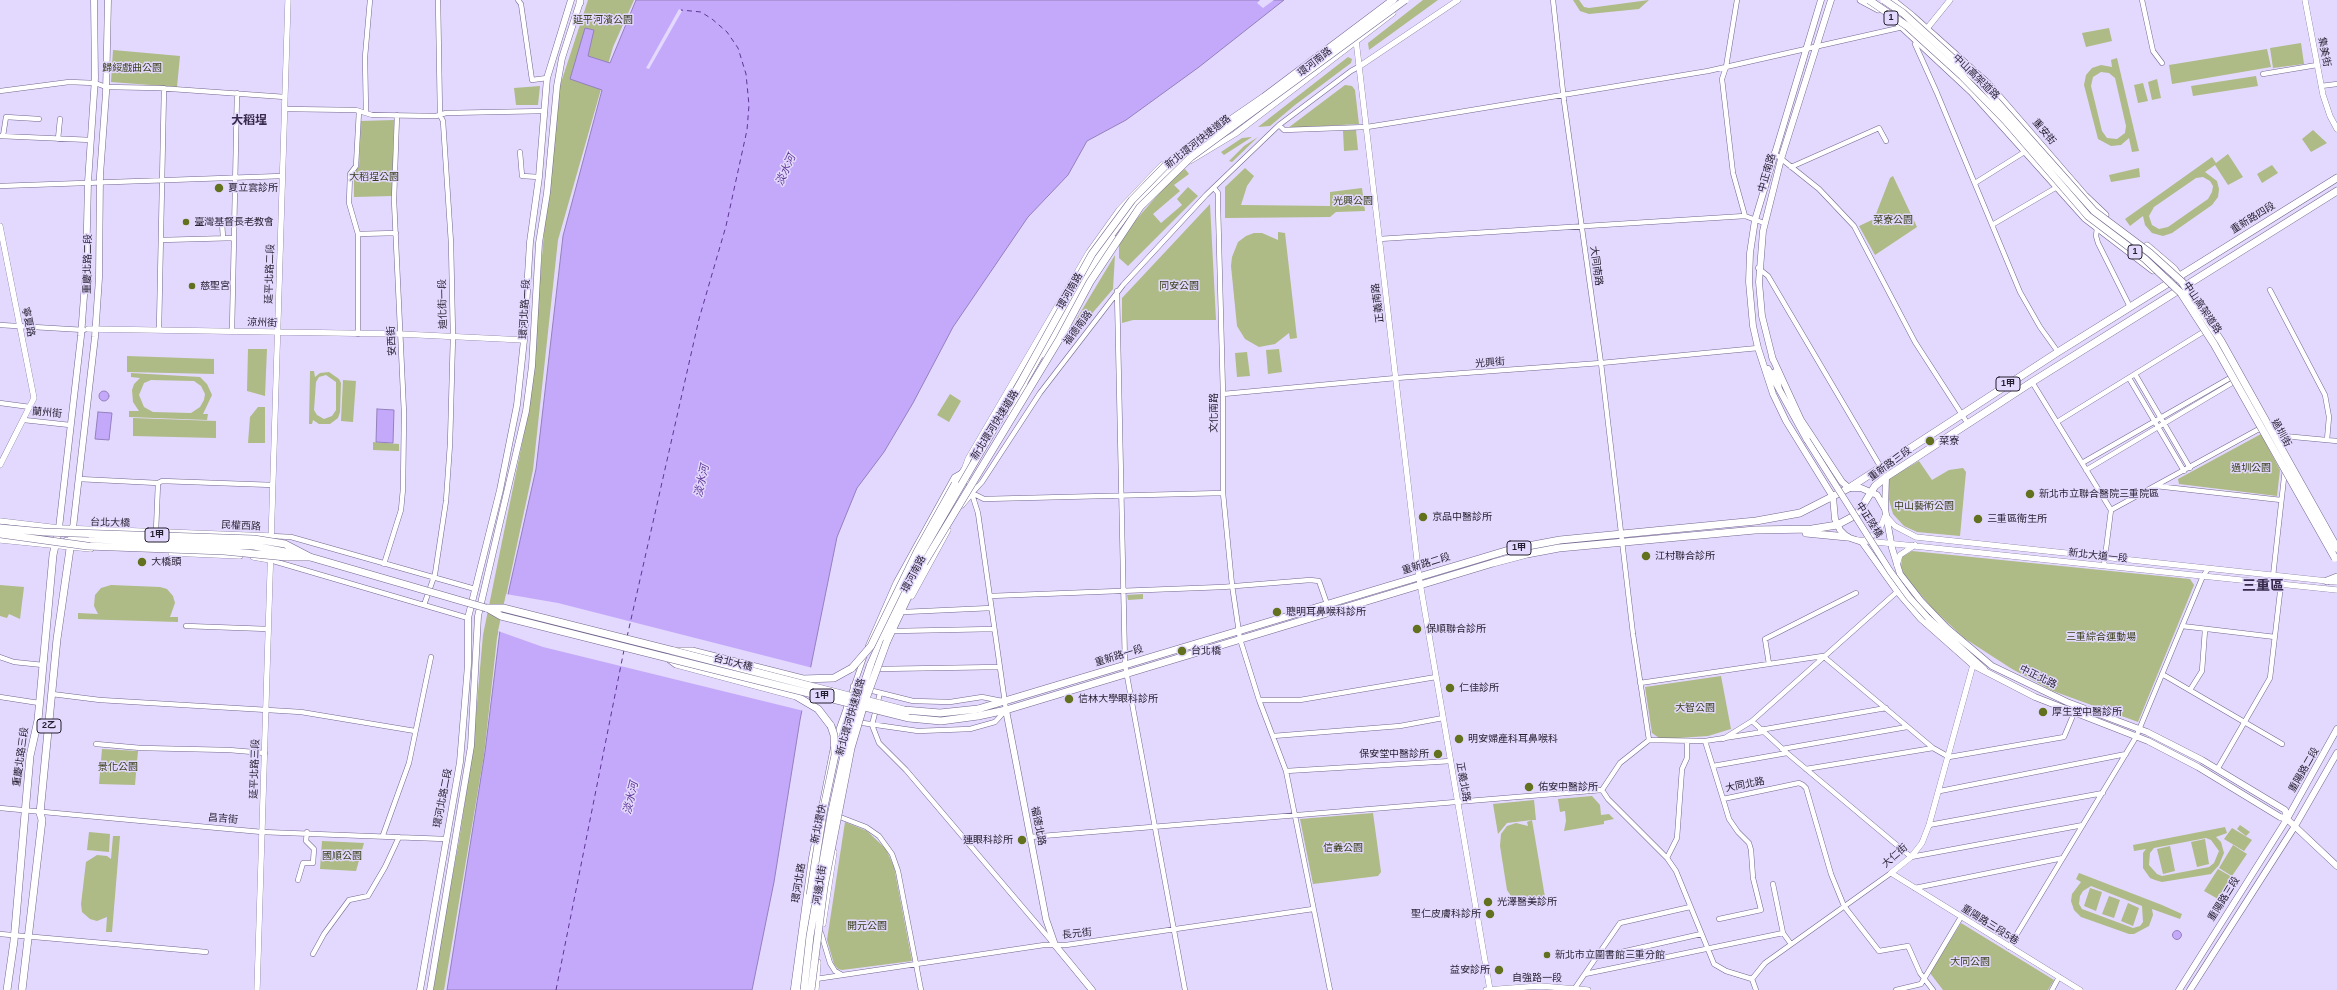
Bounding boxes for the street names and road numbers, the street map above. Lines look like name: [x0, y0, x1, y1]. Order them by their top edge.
road number: 1: [1884, 11, 1898, 25]
street label: 集美街: [2315, 36, 2333, 68]
street label: 環河南路: [1296, 45, 1334, 79]
street label: 中山高架道路: [1950, 52, 2002, 102]
street label: 新北環河快速道路: [1163, 113, 1233, 171]
street label: 重安街: [2030, 117, 2058, 147]
street label: 中正南路: [1756, 152, 1778, 194]
street label: 重新路四段: [2229, 200, 2277, 236]
street label: 重慶北路二段: [81, 234, 95, 294]
street label: 延平北路二段: [263, 244, 277, 304]
street label: 大同南路: [1587, 245, 1605, 287]
road number: 1: [2128, 245, 2142, 259]
street label: 環河南路: [1055, 271, 1085, 311]
street label: 迪化街一段: [437, 279, 449, 329]
street label: 環河北路一段: [517, 279, 533, 339]
street label: 中山高架道路: [2180, 280, 2224, 336]
street label: 正義南路: [1370, 282, 1386, 324]
street label: 寧夏路: [19, 306, 37, 338]
street label: 福德南路: [1061, 308, 1095, 348]
street label: 涼州街: [247, 316, 277, 330]
street label: 安西街: [385, 326, 399, 356]
street label: 光興街: [1475, 356, 1505, 370]
road number: 1甲: [1996, 377, 2020, 391]
street label: 新北環河快速道路: [969, 388, 1021, 462]
street label: 文化南路: [1208, 393, 1220, 433]
street label: 蘭州街: [32, 406, 62, 420]
street label: 過圳街: [2268, 417, 2294, 449]
street label: 重新路三段: [1866, 444, 1914, 484]
street label: 中正陸橋: [1853, 500, 1885, 540]
street label: 台北大橋: [90, 516, 130, 530]
street label: 民權西路: [221, 519, 261, 533]
road number: 1甲: [145, 528, 169, 542]
road number: 1甲: [1507, 541, 1531, 555]
street label: 新北大道一段: [2068, 547, 2128, 565]
street label: 重新路二段: [1400, 551, 1452, 577]
street label: 環河南路: [899, 554, 929, 594]
street label: 重新路一段: [1093, 643, 1145, 669]
street label: 台北大橋: [712, 652, 754, 674]
street label: 中正北路: [2017, 663, 2059, 691]
street label: 新北環河快速道路: [834, 677, 868, 757]
road number: 1甲: [810, 689, 834, 703]
road number: 2乙: [37, 719, 61, 733]
street label: 重慶北路三段: [11, 726, 31, 788]
street label: 延平北路三段: [248, 739, 262, 799]
street label: 重陽路二段: [2286, 745, 2322, 795]
street label: 正義北路: [1454, 761, 1472, 803]
street label: 環河北路二段: [431, 767, 455, 829]
street label: 大同北路: [1724, 775, 1766, 795]
street label: 新北環快: [809, 803, 829, 845]
street label: 福德北路: [1028, 805, 1048, 847]
street label: 昌吉街: [208, 812, 238, 826]
street label: 大仁街: [1880, 842, 1910, 870]
street label: 環河北路: [790, 862, 808, 904]
street label: 河邊北街: [811, 864, 829, 906]
street label: 重陽路三段: [2206, 875, 2242, 923]
street label: 重陽路三段5巷: [1959, 903, 2021, 947]
street label: 長元街: [1061, 926, 1093, 942]
street label: 自強路一段: [1512, 972, 1562, 984]

